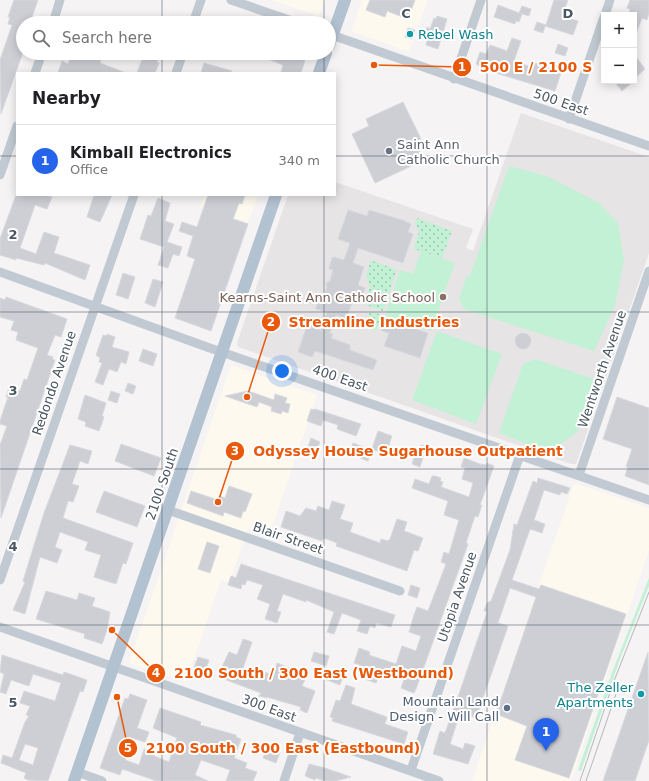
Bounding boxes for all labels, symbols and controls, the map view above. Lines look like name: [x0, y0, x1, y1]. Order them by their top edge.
text: C: [401, 6, 411, 21]
text: D: [563, 6, 574, 21]
map controls: [601, 12, 637, 84]
button: +: [601, 12, 637, 48]
search box: [16, 16, 336, 60]
icon: search: [30, 27, 52, 49]
place label: Rebel Wash: [418, 27, 493, 42]
text: Search here: [62, 29, 152, 47]
marker: Rebel Wash: [405, 29, 415, 39]
button: −: [601, 48, 637, 84]
callout: 500 E / 2100 S: [452, 54, 600, 80]
text: 500 E / 2100 S: [480, 59, 592, 75]
text: 1: [458, 60, 466, 74]
street label: 500 East: [532, 86, 590, 118]
text: Nearby: [32, 88, 101, 108]
place label: Saint Ann Catholic Church: [397, 137, 500, 167]
text: Kimball Electronics: [70, 144, 232, 162]
marker: Saint Ann Catholic Church: [384, 146, 394, 156]
text: 1: [40, 153, 50, 168]
text: 340 m: [278, 153, 320, 168]
text: Office: [70, 162, 108, 177]
text: 2: [8, 227, 18, 242]
place label: Kearns-Saint Ann Catholic School: [220, 290, 435, 305]
marker: Kearns-Saint Ann Catholic School: [438, 292, 448, 302]
street label: Wentworth Avenue: [575, 308, 629, 430]
callout: Streamline Industries: [261, 309, 468, 335]
text: Streamline Industries: [289, 314, 459, 330]
text: 2: [267, 315, 275, 329]
street label: Redondo Avenue: [29, 329, 79, 437]
your location: [272, 361, 292, 381]
street label: 400 East: [311, 362, 369, 394]
text: 3: [8, 383, 18, 398]
callout: Odyssey House Sugarhouse Outpatient: [225, 438, 571, 464]
text: Odyssey House Sugarhouse Outpatient: [253, 443, 563, 459]
text: 3: [231, 444, 239, 458]
street label: 2100 South: [143, 446, 181, 522]
street label: Blair Street: [251, 519, 325, 557]
text: 4: [8, 539, 18, 554]
street label: Utopia Avenue: [434, 550, 480, 644]
callout: 2100 South / 300 East (Westbound): [146, 660, 462, 686]
text: 2100 South / 300 East (Westbound): [174, 665, 454, 681]
text: 4: [152, 666, 160, 680]
place label: The Zeller Apartments: [557, 680, 634, 710]
marker: The Zeller Apartments: [636, 689, 646, 699]
street label: 300 East: [240, 691, 298, 725]
place label: Mountain Land Design - Will Call: [389, 694, 499, 724]
text: 5: [8, 695, 18, 710]
marker: Mountain Land Design - Will Call: [502, 703, 512, 713]
pin: 1: [533, 718, 559, 751]
callout: 2100 South / 300 East (Eastbound): [118, 735, 429, 761]
text: 2100 South / 300 East (Eastbound): [146, 740, 420, 756]
text: 5: [124, 741, 132, 755]

